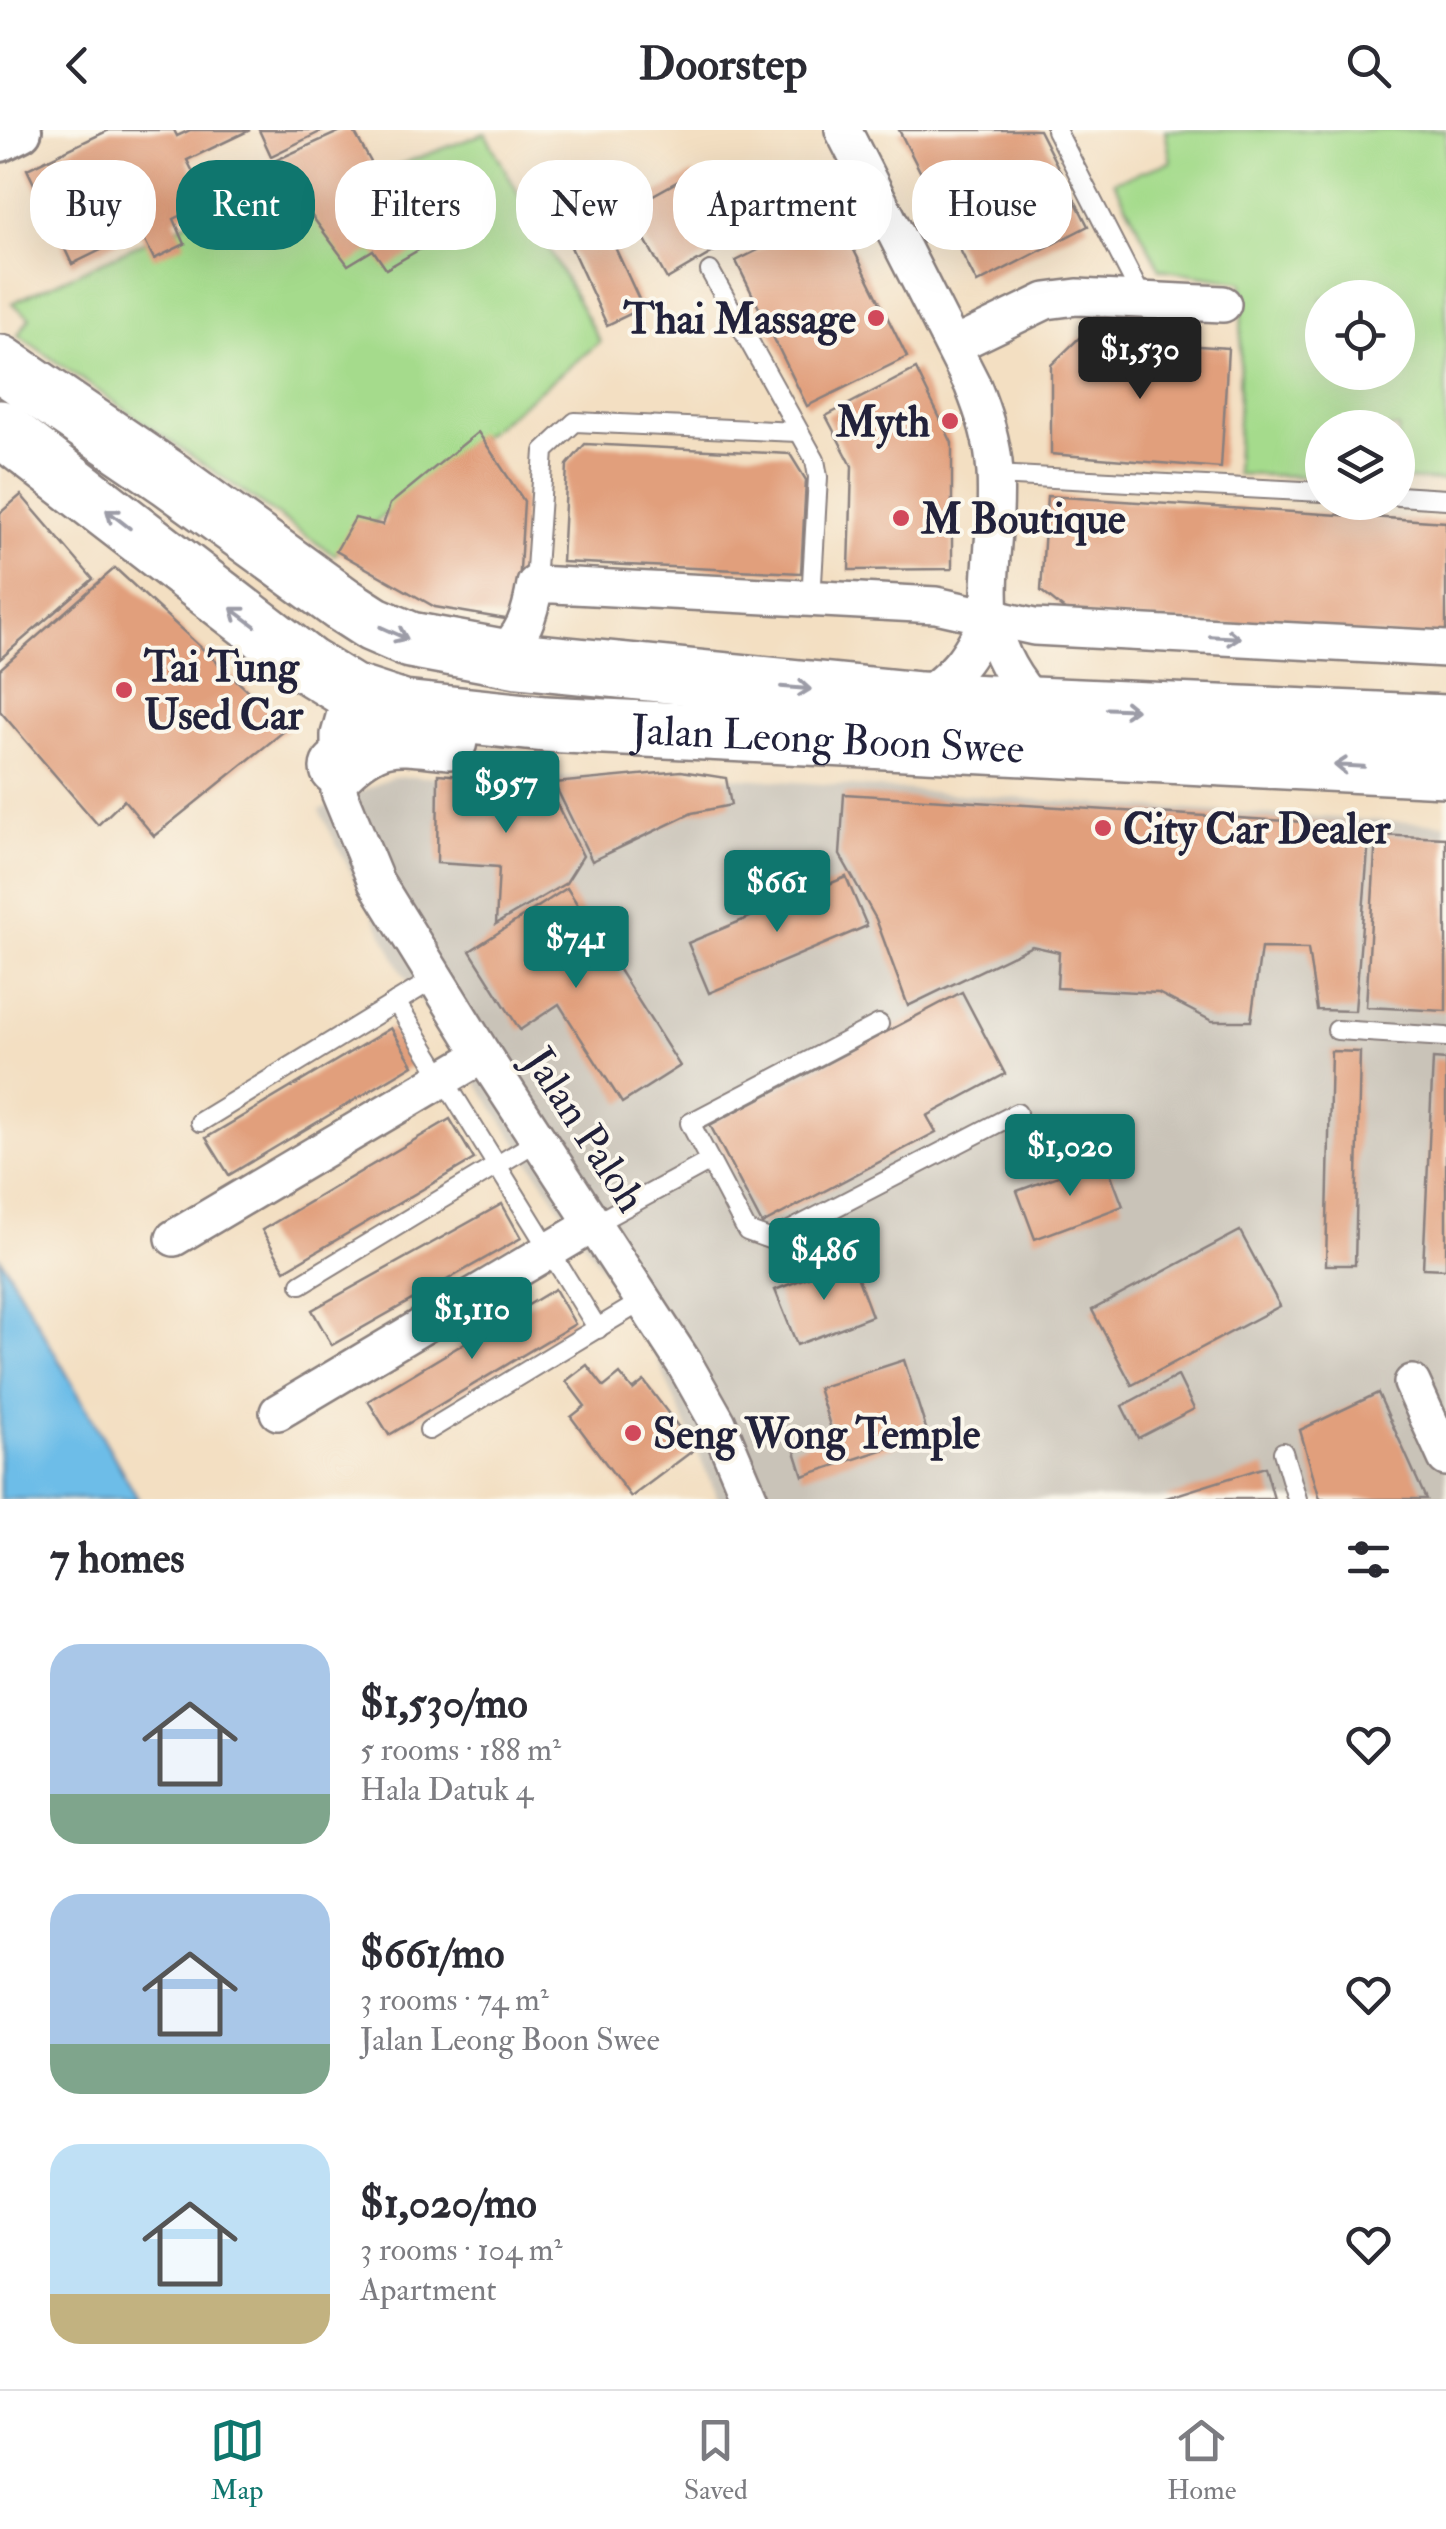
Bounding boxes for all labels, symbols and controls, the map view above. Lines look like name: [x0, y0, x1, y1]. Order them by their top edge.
text: Doorstep: [639, 37, 807, 93]
icon: back: [50, 38, 105, 93]
icon: search: [1341, 38, 1396, 93]
chip: Buy: [30, 160, 156, 250]
chip: Rent: [176, 160, 315, 250]
chip: Filters: [335, 160, 496, 250]
chip: New: [516, 160, 653, 250]
chip: Apartment: [673, 160, 892, 250]
chip: House: [912, 160, 1072, 250]
map controls: [1305, 280, 1415, 520]
button: locate: [1305, 280, 1415, 390]
place label: Thai Massage: [623, 294, 856, 346]
marker: Thai Massage: [865, 307, 887, 329]
pin: $1,530: [1059, 317, 1221, 402]
text: $1,530: [1100, 329, 1180, 369]
place label: Myth: [835, 397, 930, 450]
marker: Myth: [939, 410, 961, 432]
button: layers: [1305, 410, 1415, 520]
place label: M Boutique: [920, 494, 1126, 546]
marker: M Boutique: [890, 507, 912, 529]
one-way arrow: [106, 508, 132, 530]
one-way arrow: [231, 606, 257, 628]
one-way arrow: [378, 625, 409, 643]
one-way arrow: [1208, 628, 1241, 647]
place label: Tai Tung Used Car: [143, 642, 304, 742]
marker: Tai Tung Used Car: [113, 679, 135, 701]
one-way arrow: [779, 679, 811, 698]
one-way arrow: [1106, 700, 1138, 719]
street label: Jalan Leong Boon Swee: [629, 704, 1025, 776]
pin: $957: [447, 751, 565, 836]
one-way arrow: [1333, 756, 1365, 775]
text: $957: [474, 763, 538, 803]
place label: City Car Dealer: [1123, 804, 1392, 857]
marker: City Car Dealer: [1092, 817, 1114, 839]
pin: $661: [718, 850, 836, 935]
text: $661: [746, 862, 808, 902]
pin: $741: [517, 906, 635, 991]
text: $741: [546, 918, 606, 958]
street label: Jalan Paloh: [511, 1037, 657, 1222]
pin: $1,020: [989, 1114, 1151, 1199]
text: $1,020: [1027, 1126, 1113, 1166]
pin: $486: [765, 1218, 883, 1303]
text: $486: [791, 1230, 857, 1270]
pin: $1,110: [391, 1277, 553, 1362]
text: $1,110: [434, 1289, 510, 1329]
place label: Seng Wong Temple: [653, 1409, 981, 1461]
marker: Seng Wong Temple: [622, 1422, 644, 1444]
icon: filters: [1341, 1532, 1396, 1587]
text: 7 homes: [50, 1533, 185, 1585]
text: $1,530/mo: [360, 1678, 528, 1730]
icon: home: [130, 1684, 250, 1804]
icon: heart: [1341, 1717, 1396, 1772]
text: 5 rooms · 188 m²: [360, 1730, 561, 1770]
text: Hala Datuk 4: [360, 1770, 533, 1810]
text: $661/mo: [360, 1928, 505, 1980]
icon: home: [130, 1934, 250, 2054]
icon: heart: [1341, 1967, 1396, 2022]
text: 3 rooms · 74 m²: [360, 1980, 549, 2020]
text: Jalan Leong Boon Swee: [360, 2020, 660, 2060]
text: $1,020/mo: [360, 2178, 537, 2230]
icon: home: [130, 2184, 250, 2304]
icon: heart: [1341, 2217, 1396, 2272]
text: 3 rooms · 104 m²: [360, 2230, 563, 2270]
text: Apartment: [360, 2270, 497, 2310]
tab: Map: [210, 2413, 265, 2508]
tab: Saved: [684, 2413, 748, 2508]
tab: Home: [1167, 2413, 1236, 2508]

